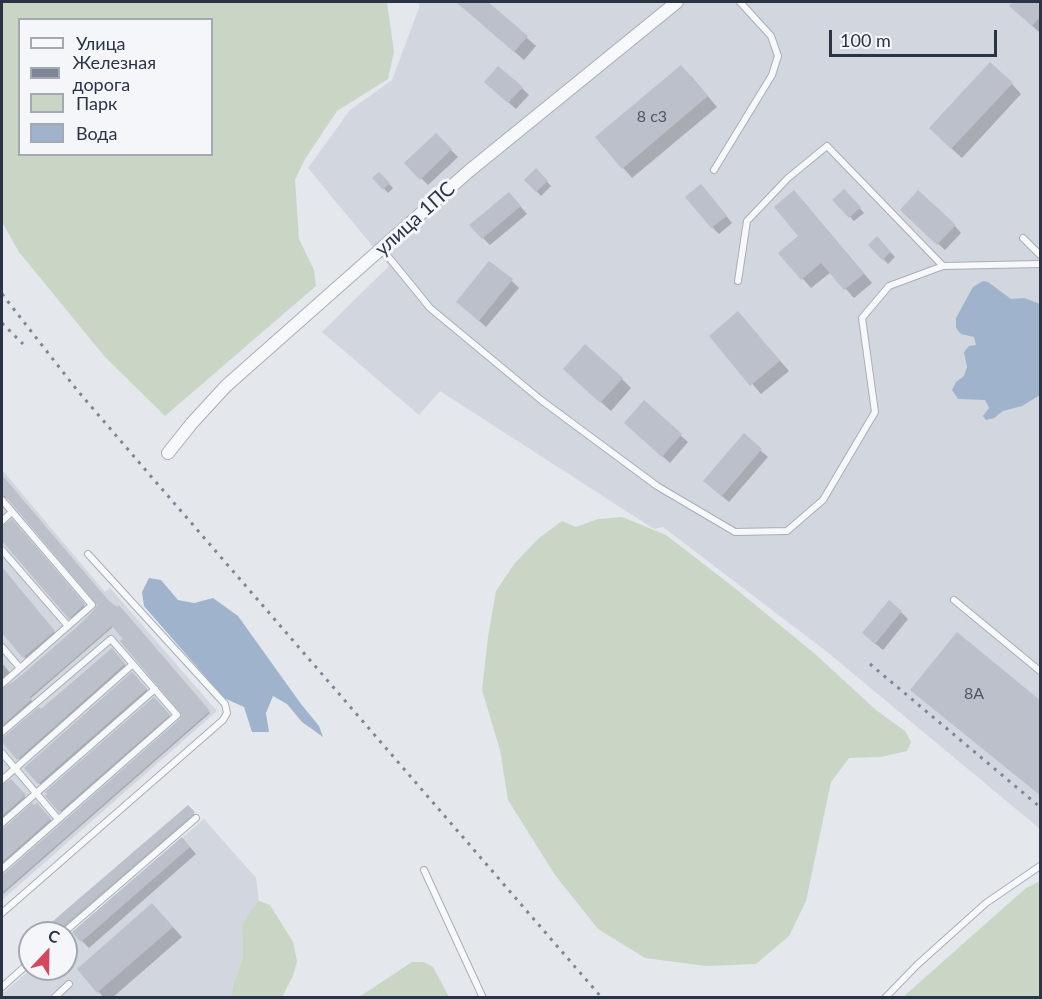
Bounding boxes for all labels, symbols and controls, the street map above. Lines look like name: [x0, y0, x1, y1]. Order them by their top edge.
legend: [18, 18, 213, 156]
scale bar: [832, 18, 1000, 56]
text: 100 m: [840, 29, 891, 51]
text: Улица: [76, 32, 126, 54]
text: Железная дорога: [72, 51, 156, 95]
text: Парк: [76, 92, 117, 114]
house number: 8 с3: [637, 107, 667, 127]
text: Вода: [76, 122, 117, 144]
street label: улица 1ПС: [370, 177, 460, 261]
house number: 8А: [964, 684, 984, 704]
north arrow: [18, 921, 78, 981]
text: С: [46, 925, 63, 946]

